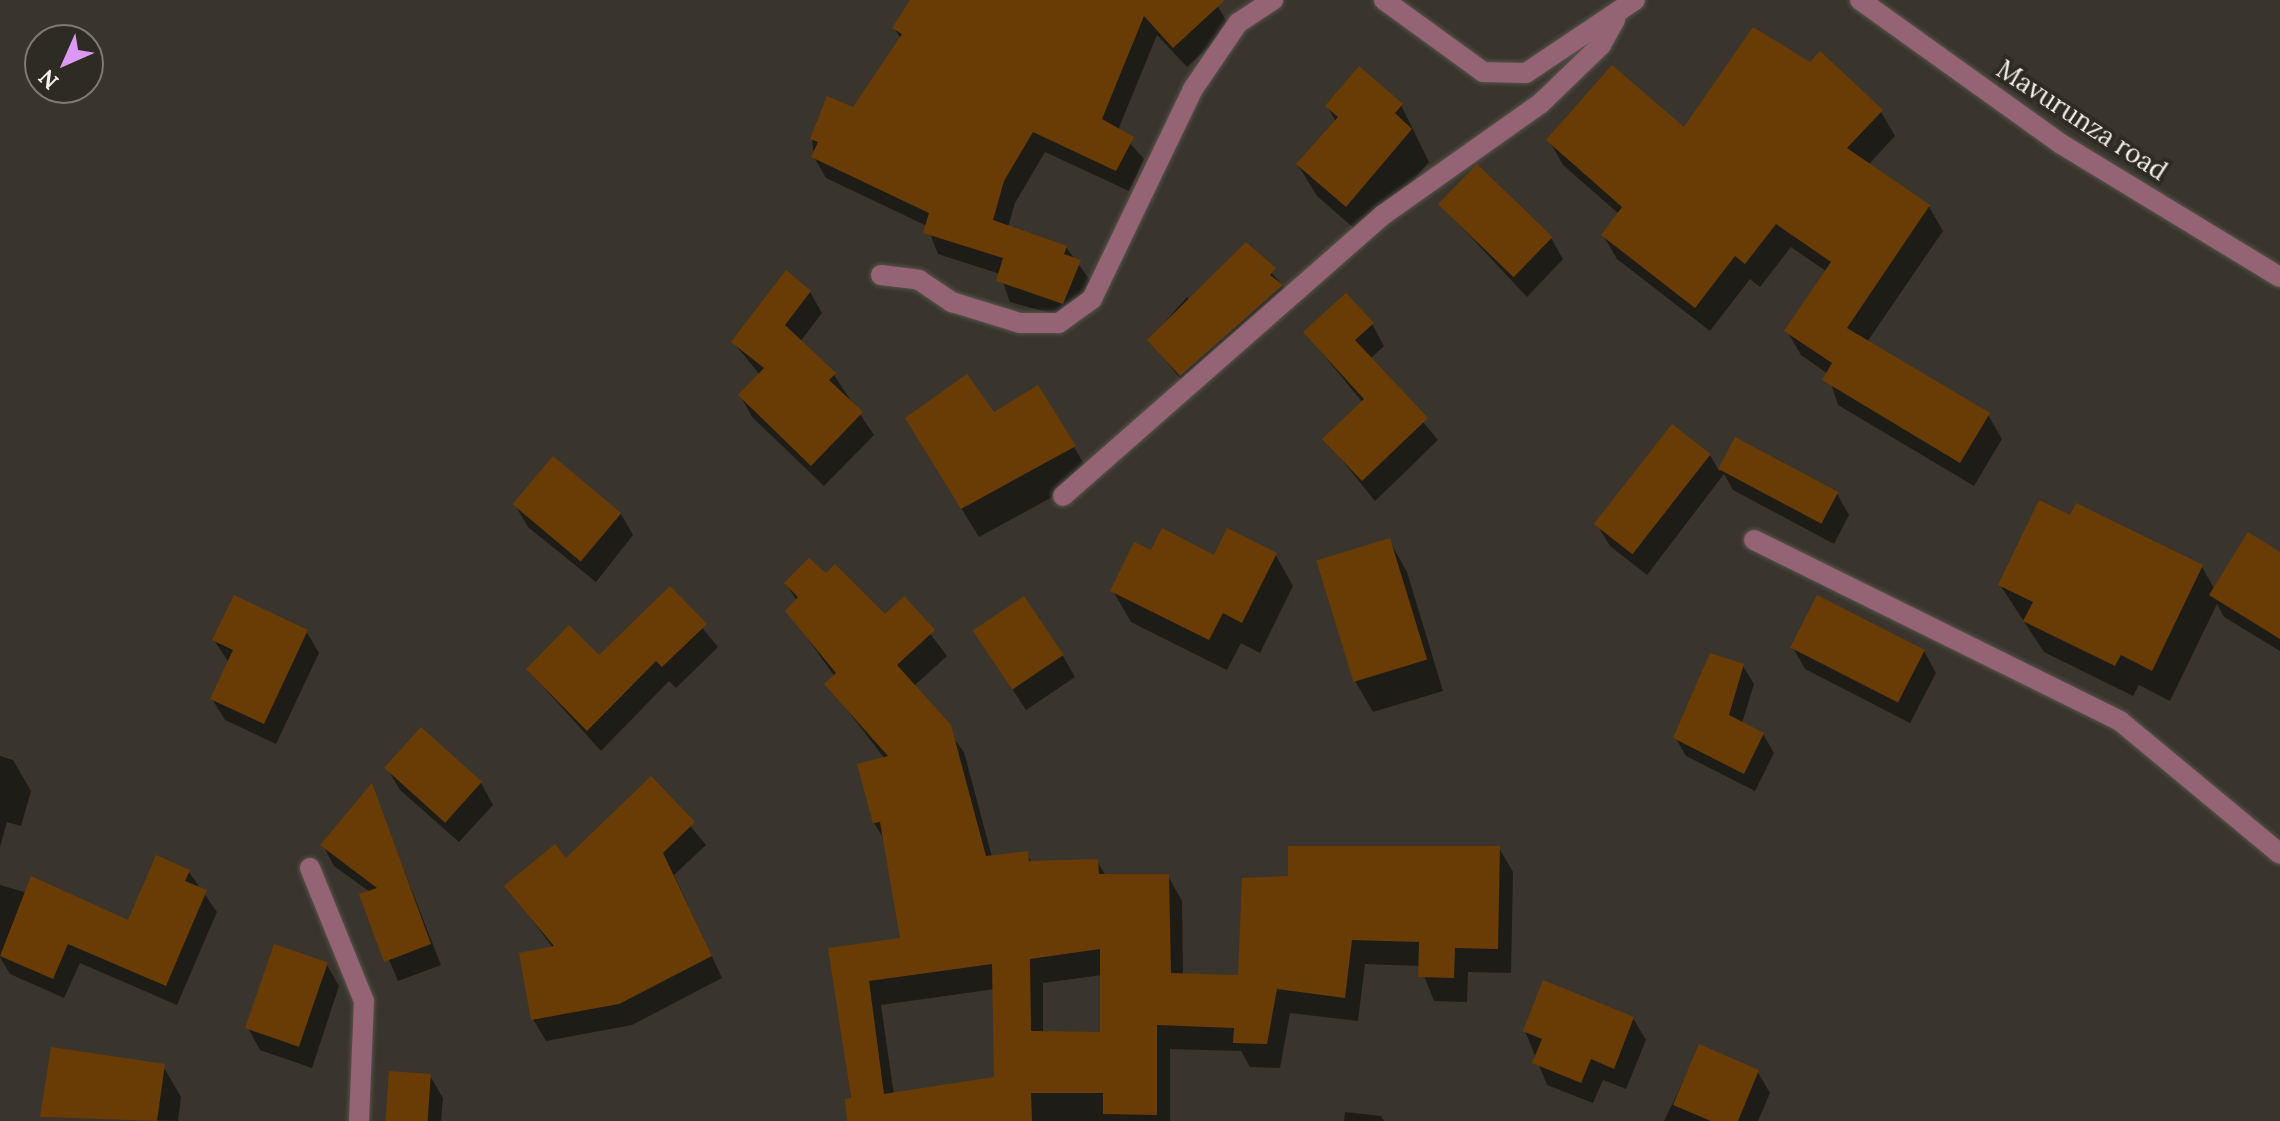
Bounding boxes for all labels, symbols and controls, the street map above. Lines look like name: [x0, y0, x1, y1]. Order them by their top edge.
north arrow: [24, 24, 104, 104]
street label: Mavurunza road: [1991, 53, 2173, 187]
text: N: [33, 64, 64, 95]

